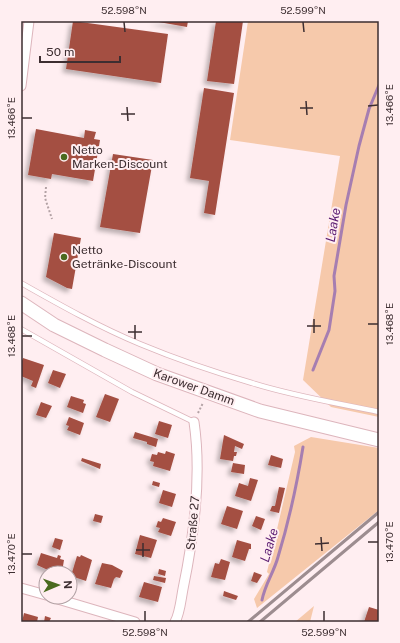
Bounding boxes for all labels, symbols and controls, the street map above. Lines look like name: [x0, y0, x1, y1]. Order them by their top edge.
text: 52.598°N: [101, 4, 147, 16]
text: 52.599°N: [280, 4, 326, 16]
scale bar: [40, 38, 120, 64]
text: 50 m: [46, 45, 74, 59]
text: 13.466°E: [383, 84, 395, 126]
text: 13.466°E: [5, 97, 17, 139]
place label: Netto Marken-Discount: [72, 143, 168, 171]
marker: Netto Marken-Discount: [59, 152, 69, 162]
water label: Laake: [323, 207, 343, 243]
place label: Netto Getränke-Discount: [72, 243, 177, 271]
marker: Netto Getränke-Discount: [59, 252, 69, 262]
text: 13.468°E: [383, 303, 395, 345]
text: 13.468°E: [5, 315, 17, 357]
street label: Karower Damm: [151, 366, 237, 408]
street label: Straße 27: [184, 495, 202, 551]
text: 13.470°E: [383, 521, 395, 563]
water label: Laake: [257, 526, 281, 564]
text: 13.470°E: [5, 533, 17, 575]
north arrow: [38, 565, 78, 605]
text: N: [62, 580, 74, 589]
text: 52.598°N: [122, 626, 168, 638]
text: 52.599°N: [301, 626, 347, 638]

